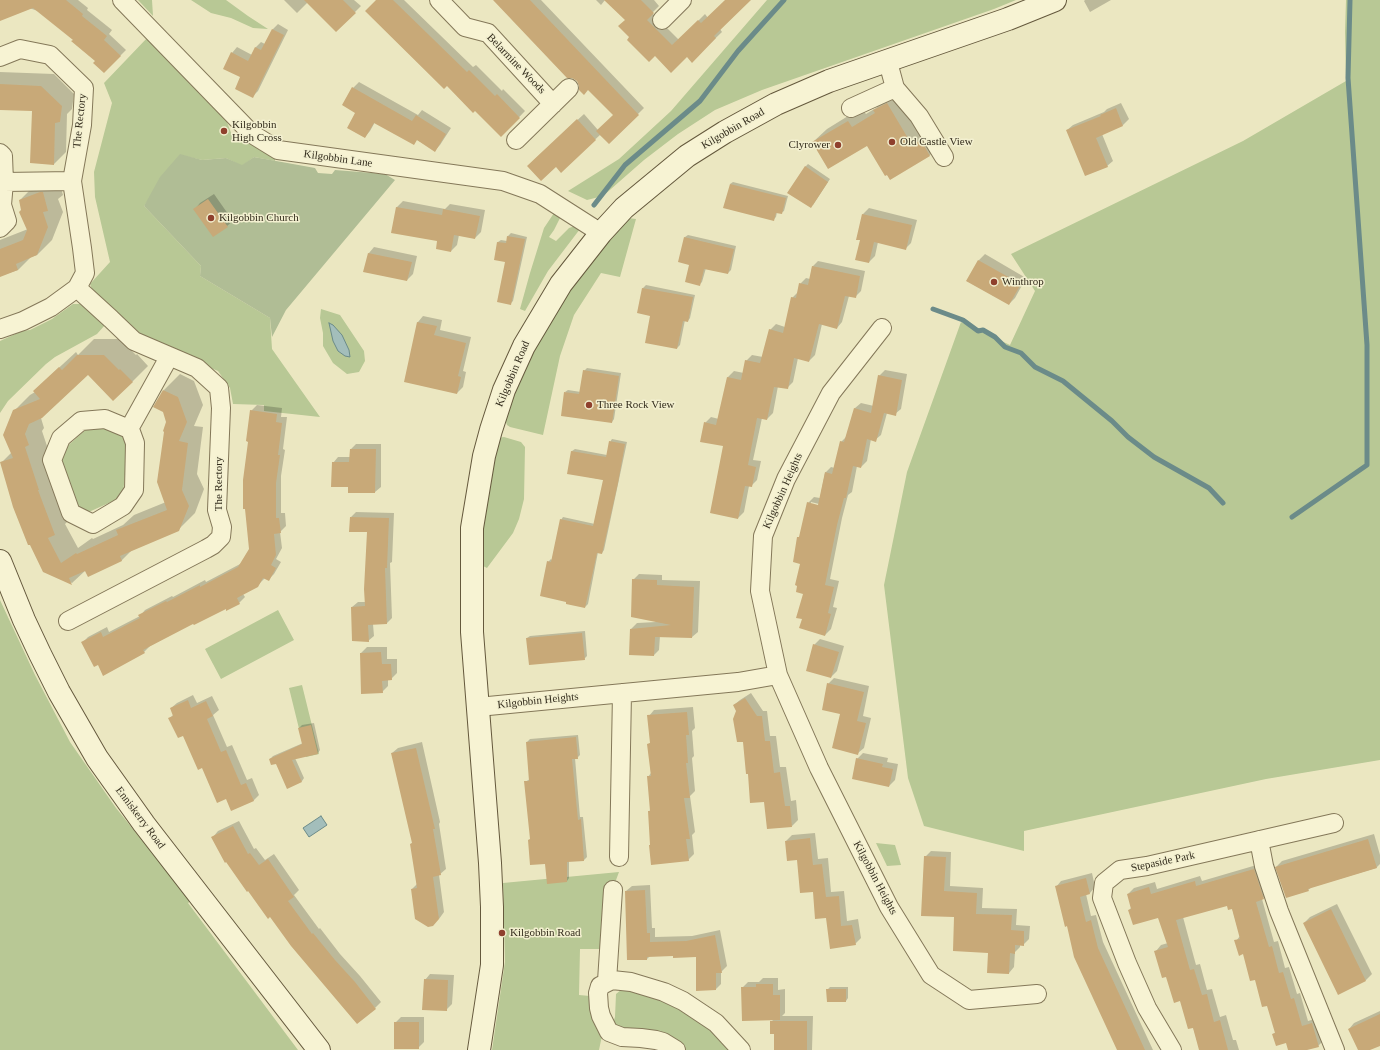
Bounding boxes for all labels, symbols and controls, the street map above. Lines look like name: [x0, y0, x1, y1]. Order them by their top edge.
street label: Belarmine Woods: [484, 31, 548, 97]
street label: The Rectory: [71, 93, 89, 149]
street label: Kilgobbin Road: [699, 106, 767, 152]
place label: Kilgobbin High Cross: [232, 118, 282, 144]
marker: Kilgobbin High Cross: [219, 126, 229, 136]
place label: Old Castle View: [900, 135, 973, 149]
marker: Old Castle View: [887, 137, 897, 147]
place label: Clyrower: [788, 138, 830, 152]
marker: Clyrower: [833, 140, 843, 150]
street label: Kilgobbin Lane: [303, 148, 373, 170]
place label: Kilgobbin Church: [219, 211, 299, 225]
marker: Kilgobbin Church: [206, 213, 216, 223]
place label: Winthrop: [1002, 275, 1044, 289]
marker: Winthrop: [989, 277, 999, 287]
street label: Kilgobbin Road: [493, 339, 533, 409]
place label: Three Rock View: [597, 398, 675, 412]
marker: Three Rock View: [584, 400, 594, 410]
street label: Kilgobbin Heights: [760, 451, 806, 531]
street label: The Rectory: [212, 457, 226, 511]
street label: Kilgobbin Heights: [497, 690, 579, 712]
street label: Enniskerry Road: [112, 784, 168, 852]
street label: Kilgobbin Heights: [850, 839, 900, 917]
street label: Stepaside Park: [1130, 849, 1196, 875]
place label: Kilgobbin Road: [510, 926, 581, 940]
marker: Kilgobbin Road: [497, 928, 507, 938]

